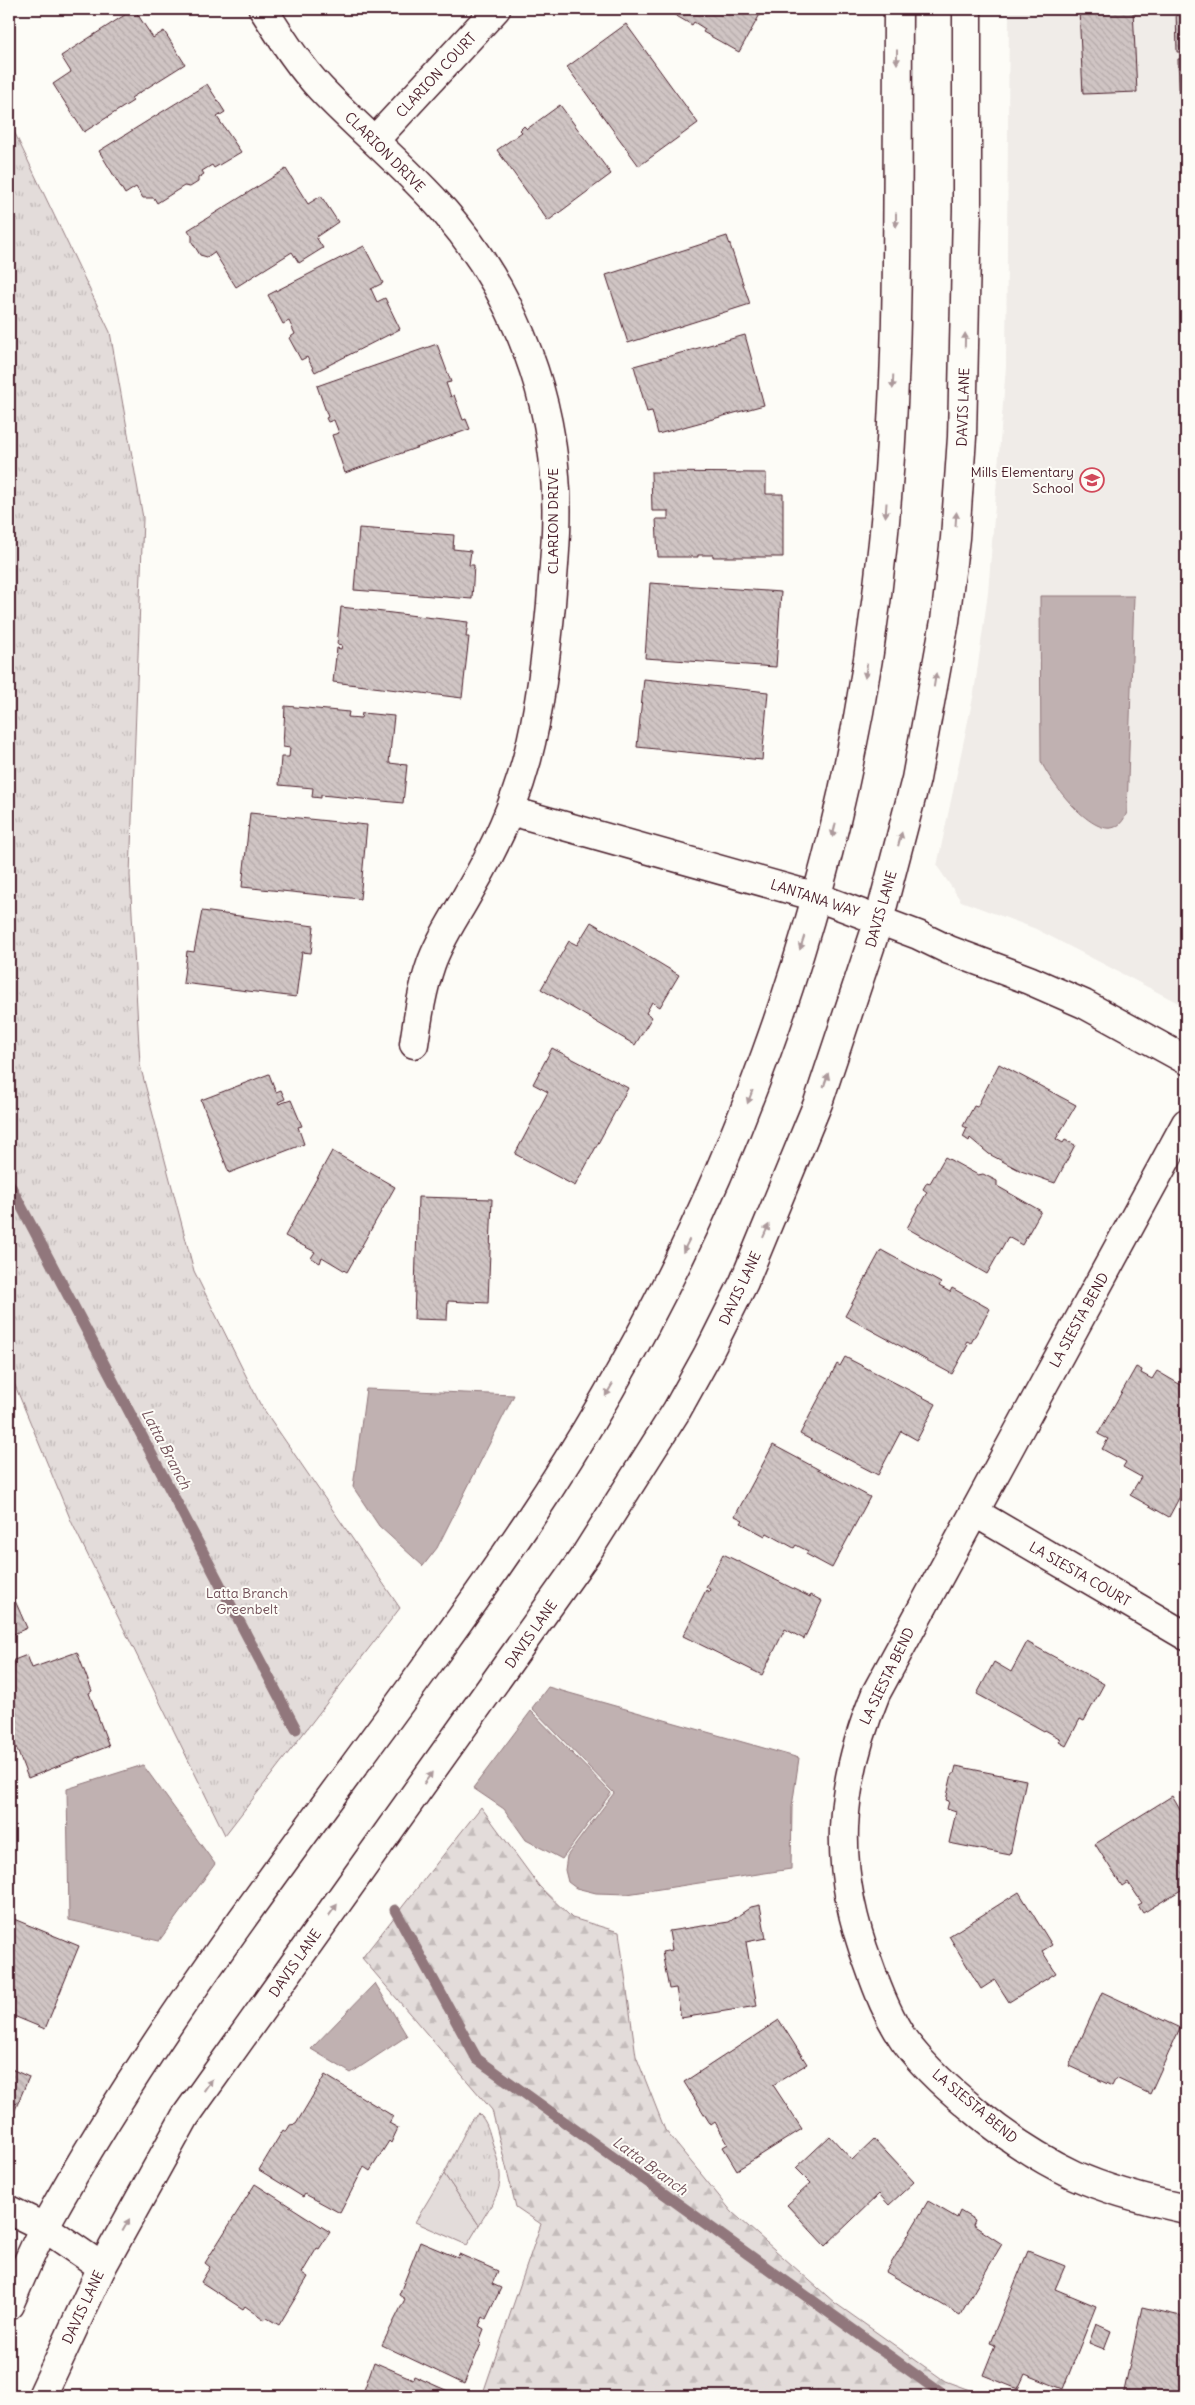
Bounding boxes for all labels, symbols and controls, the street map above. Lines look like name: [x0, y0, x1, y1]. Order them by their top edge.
street label: CLARION COURT: [392, 29, 480, 121]
one-way arrow: [893, 50, 901, 66]
street label: CLARION DRIVE: [341, 108, 429, 196]
one-way arrow: [892, 212, 900, 228]
one-way arrow: [961, 331, 969, 347]
street label: DAVIS LANE: [953, 367, 973, 447]
one-way arrow: [888, 375, 896, 391]
place label: Mills Elementary School: [970, 463, 1074, 497]
school or university icon: Mills Elementary School: [1079, 467, 1105, 493]
street label: CLARION DRIVE: [544, 468, 562, 574]
one-way arrow: [881, 502, 889, 518]
one-way arrow: [953, 511, 961, 527]
one-way arrow: [862, 664, 870, 680]
one-way arrow: [932, 672, 940, 688]
one-way arrow: [830, 823, 838, 838]
one-way arrow: [897, 831, 905, 846]
street label: DAVIS LANE: [861, 869, 901, 949]
street label: LANTANA WAY: [768, 875, 862, 921]
one-way arrow: [798, 936, 806, 951]
one-way arrow: [823, 1073, 830, 1088]
one-way arrow: [746, 1090, 754, 1105]
one-way arrow: [762, 1224, 770, 1238]
one-way arrow: [682, 1239, 690, 1253]
street label: DAVIS LANE: [715, 1248, 765, 1328]
street label: LA SIESTA BEND: [1045, 1269, 1113, 1371]
one-way arrow: [605, 1383, 614, 1396]
water label: Latta Branch: [137, 1405, 196, 1492]
street label: LA SIESTA COURT: [1026, 1538, 1134, 1610]
park label: Latta Branch Greenbelt: [206, 1584, 288, 1618]
street label: DAVIS LANE: [501, 1596, 561, 1672]
street label: LA SIESTA BEND: [856, 1624, 918, 1727]
one-way arrow: [423, 1771, 433, 1785]
one-way arrow: [327, 1904, 338, 1917]
street label: DAVIS LANE: [265, 1925, 325, 2001]
street label: LA SIESTA BEND: [929, 2065, 1021, 2147]
one-way arrow: [203, 2078, 213, 2092]
water label: Latta Branch: [609, 2132, 692, 2199]
one-way arrow: [121, 2218, 130, 2231]
street label: DAVIS LANE: [58, 2267, 108, 2347]

